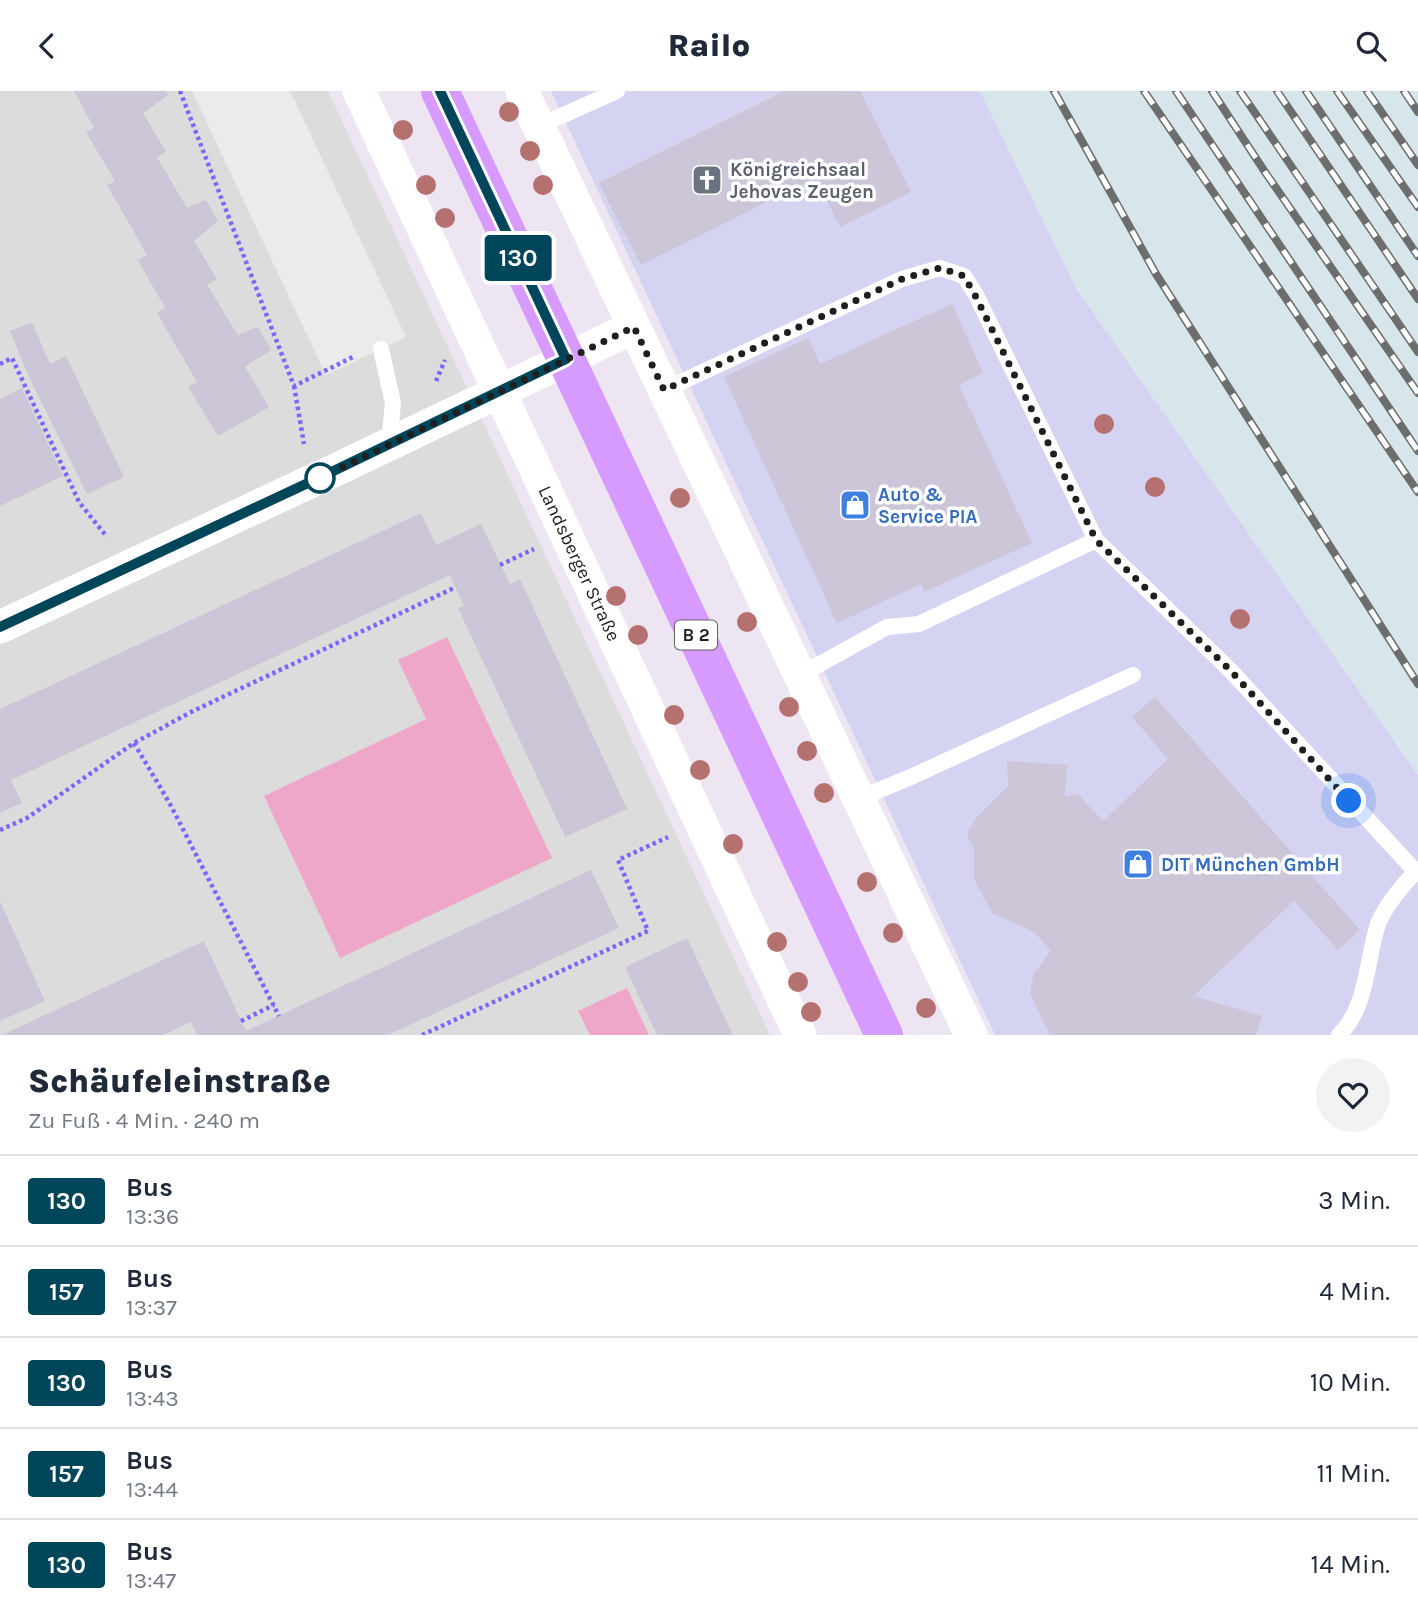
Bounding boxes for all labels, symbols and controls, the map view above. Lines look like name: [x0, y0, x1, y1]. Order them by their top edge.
icon: back: [28, 27, 66, 65]
text: Railo: [668, 27, 750, 64]
icon: search: [1352, 27, 1390, 65]
place label: Königreichsaal Jehovas Zeugen: [730, 159, 874, 203]
church icon: Königreichsaal Jehovas Zeugen: [690, 163, 724, 197]
line badge: 130: [478, 235, 558, 281]
text: 130: [499, 244, 537, 272]
unlabelled marker: [305, 463, 335, 493]
street label: Landsberger Straße: [533, 482, 625, 645]
place label: Auto & Service PIA: [878, 484, 977, 528]
shop icon: Auto & Service PIA: [838, 488, 872, 522]
road number: B 2: [675, 621, 717, 649]
your location: [1331, 783, 1366, 818]
shop icon: DIT München GmbH: [1121, 847, 1155, 881]
place label: DIT München GmbH: [1161, 854, 1340, 876]
button: heart: [1316, 1058, 1390, 1132]
text: Schäufeleinstraße: [28, 1062, 331, 1100]
text: Zu Fuß · 4 Min. · 240 m: [28, 1107, 260, 1134]
text: Bus: [126, 1172, 173, 1203]
text: 3 Min.: [1318, 1185, 1390, 1216]
text: 130: [47, 1187, 86, 1215]
text: 13:36: [126, 1203, 179, 1230]
text: Bus: [126, 1263, 173, 1294]
text: 4 Min.: [1319, 1276, 1390, 1307]
text: 157: [49, 1278, 84, 1306]
text: 13:37: [126, 1294, 177, 1321]
text: Bus: [126, 1354, 173, 1385]
text: 10 Min.: [1310, 1367, 1390, 1398]
text: 130: [47, 1369, 86, 1397]
text: 13:43: [126, 1385, 179, 1412]
text: Bus: [126, 1445, 173, 1476]
text: 11 Min.: [1317, 1458, 1390, 1489]
text: 157: [49, 1460, 84, 1488]
text: 13:44: [126, 1476, 178, 1503]
text: Bus: [126, 1536, 173, 1567]
text: 14 Min.: [1311, 1549, 1390, 1580]
text: 130: [47, 1551, 86, 1579]
text: 13:47: [126, 1567, 176, 1594]

